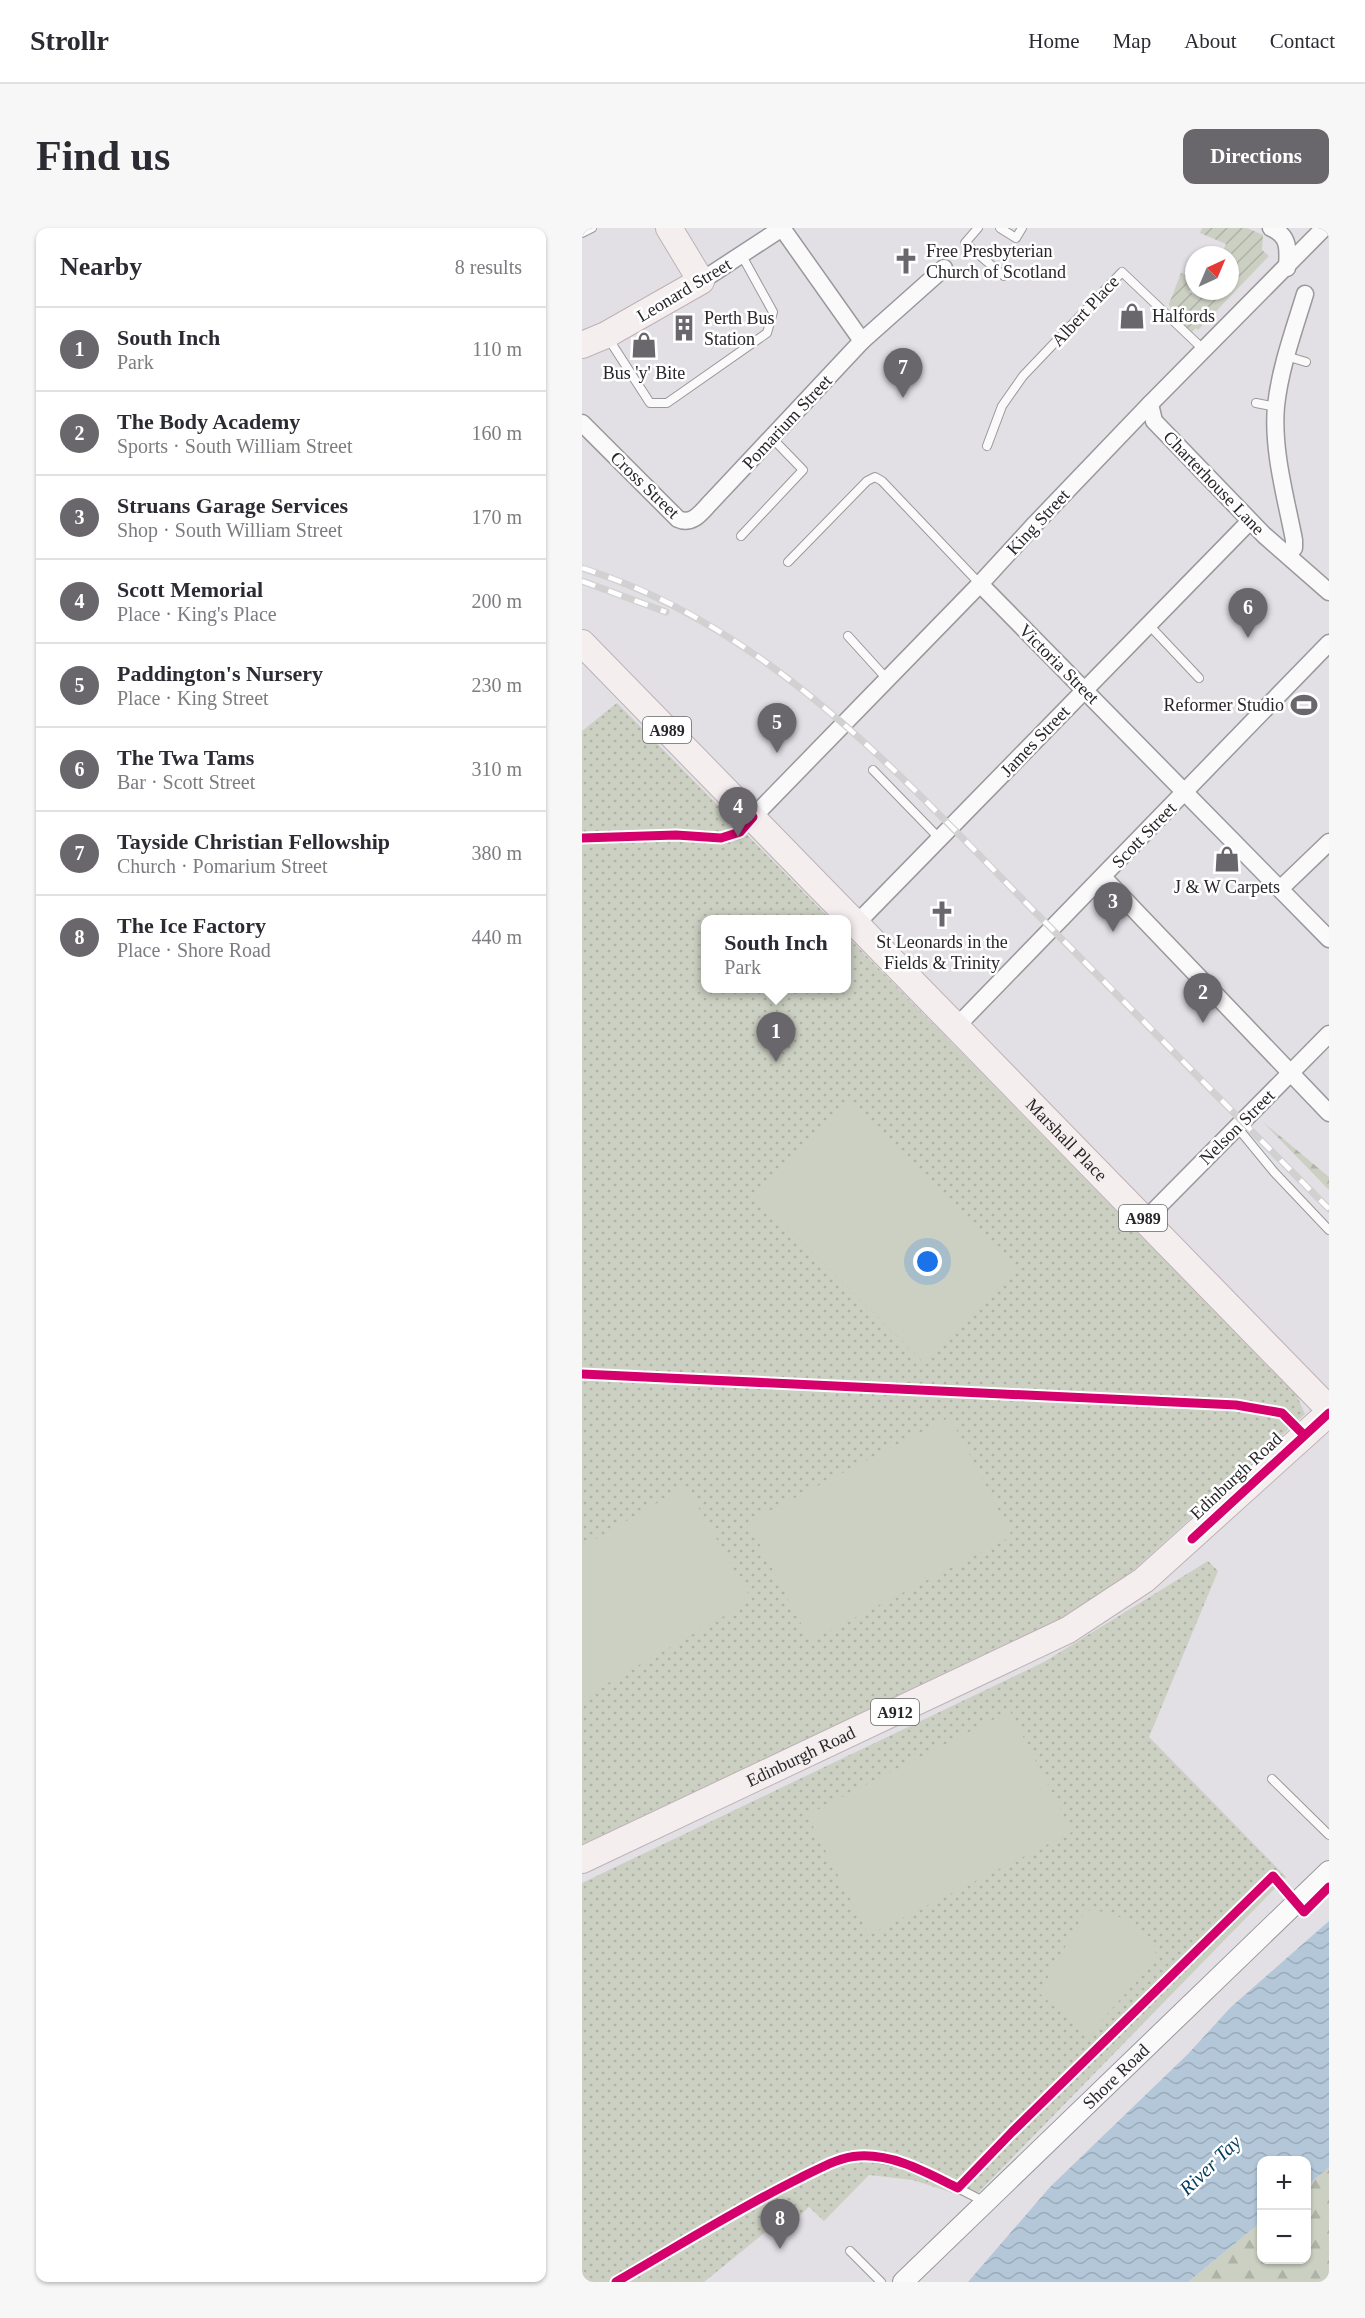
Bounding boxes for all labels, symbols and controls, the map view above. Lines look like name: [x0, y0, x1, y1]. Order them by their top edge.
text: Strollr: [30, 25, 109, 56]
text: Home: [1028, 29, 1080, 53]
text: Map: [1113, 29, 1151, 53]
text: About: [1184, 29, 1237, 53]
text: Contact: [1270, 29, 1335, 53]
button: Directions: [1183, 129, 1329, 184]
text: Find us: [36, 133, 170, 179]
place label: Free Presbyterian Church of Scotland: [926, 241, 1066, 282]
church icon: Free Presbyterian Church of Scotland: [891, 246, 921, 276]
north arrow: [1185, 246, 1239, 300]
text: Nearby: [60, 252, 142, 281]
street label: Leonard Street: [633, 254, 735, 326]
text: 8 results: [455, 256, 522, 278]
street label: Albert Place: [1047, 271, 1123, 351]
shop icon: Halfords: [1117, 301, 1147, 331]
place label: Halfords: [1152, 306, 1215, 326]
place label: Perth Bus Station: [704, 308, 775, 349]
building icon: Perth Bus Station: [669, 313, 699, 343]
text: South Inch: [117, 325, 220, 350]
shop icon: Bus 'y' Bite: [629, 330, 659, 360]
text: 1: [75, 338, 85, 360]
text: 110 m: [472, 338, 522, 360]
pin: 7: [884, 348, 922, 398]
text: Park: [117, 351, 154, 373]
place label: Bus 'y' Bite: [603, 363, 685, 383]
street label: Pomarium Street: [738, 371, 836, 473]
text: The Body Academy: [117, 409, 300, 434]
text: 2: [75, 422, 85, 444]
text: 160 m: [471, 422, 522, 444]
street label: Charterhouse Lane: [1159, 427, 1269, 539]
text: Sports · South William Street: [117, 435, 353, 457]
street label: Cross Street: [607, 447, 683, 523]
street label: King Street: [1003, 485, 1073, 559]
text: Struans Garage Services: [117, 493, 348, 518]
text: 3: [75, 506, 85, 528]
text: 170 m: [471, 506, 522, 528]
text: Shop · South William Street: [117, 519, 343, 541]
text: Scott Memorial: [117, 577, 263, 602]
pin: 6: [1228, 588, 1268, 638]
text: 4: [75, 590, 85, 612]
text: 200 m: [471, 590, 522, 612]
text: Place · King's Place: [117, 603, 277, 625]
street label: Victoria Street: [1015, 620, 1103, 708]
text: Paddington's Nursery: [117, 661, 323, 686]
text: 5: [75, 674, 85, 696]
text: 230 m: [471, 674, 522, 696]
text: Place · King Street: [117, 687, 269, 709]
sports icon: Reformer Studio: [1289, 690, 1319, 720]
place label: Reformer Studio: [1164, 695, 1284, 715]
street label: James Street: [996, 702, 1074, 780]
pin: 5: [758, 704, 796, 753]
road number: A989: [643, 717, 691, 743]
text: The Twa Tams: [117, 745, 254, 770]
text: 6: [75, 758, 85, 780]
text: 310 m: [471, 758, 522, 780]
text: Bar · Scott Street: [117, 771, 255, 793]
pin: 4: [718, 788, 758, 837]
street label: Scott Street: [1108, 798, 1180, 872]
text: Tayside Christian Fellowship: [117, 829, 390, 854]
text: 7: [75, 842, 85, 864]
text: 380 m: [471, 842, 522, 864]
shop icon: J & W Carpets: [1212, 844, 1242, 874]
text: Church · Pomarium Street: [117, 855, 328, 877]
place label: J & W Carpets: [1174, 877, 1280, 897]
pin: 3: [1094, 882, 1132, 932]
church icon: St Leonards in the Fields & Trinity: [927, 899, 957, 929]
text: The Ice Factory: [117, 913, 266, 938]
popup: [701, 915, 851, 993]
text: 8: [75, 926, 85, 948]
text: 440 m: [471, 926, 522, 948]
text: South Inch: [724, 930, 828, 955]
place label: St Leonards in the Fields & Trinity: [876, 932, 1008, 973]
text: Place · Shore Road: [117, 939, 271, 961]
text: Park: [724, 956, 761, 978]
pin: 2: [1184, 974, 1222, 1023]
pin: 1: [756, 1012, 796, 1062]
street label: Nelson Street: [1195, 1085, 1279, 1169]
street label: Marshall Place: [1022, 1094, 1111, 1185]
road number: A989: [1119, 1205, 1167, 1231]
your location: [913, 1247, 942, 1276]
street label: Edinburgh Road: [1186, 1428, 1286, 1524]
road number: A912: [871, 1699, 919, 1725]
street label: Edinburgh Road: [743, 1722, 858, 1791]
street label: Shore Road: [1079, 2040, 1153, 2113]
water label: River Tay: [1174, 2130, 1246, 2201]
map controls: [1257, 2156, 1311, 2264]
button: +: [1257, 2156, 1311, 2210]
pin: 8: [760, 2200, 800, 2249]
button: −: [1257, 2210, 1311, 2264]

